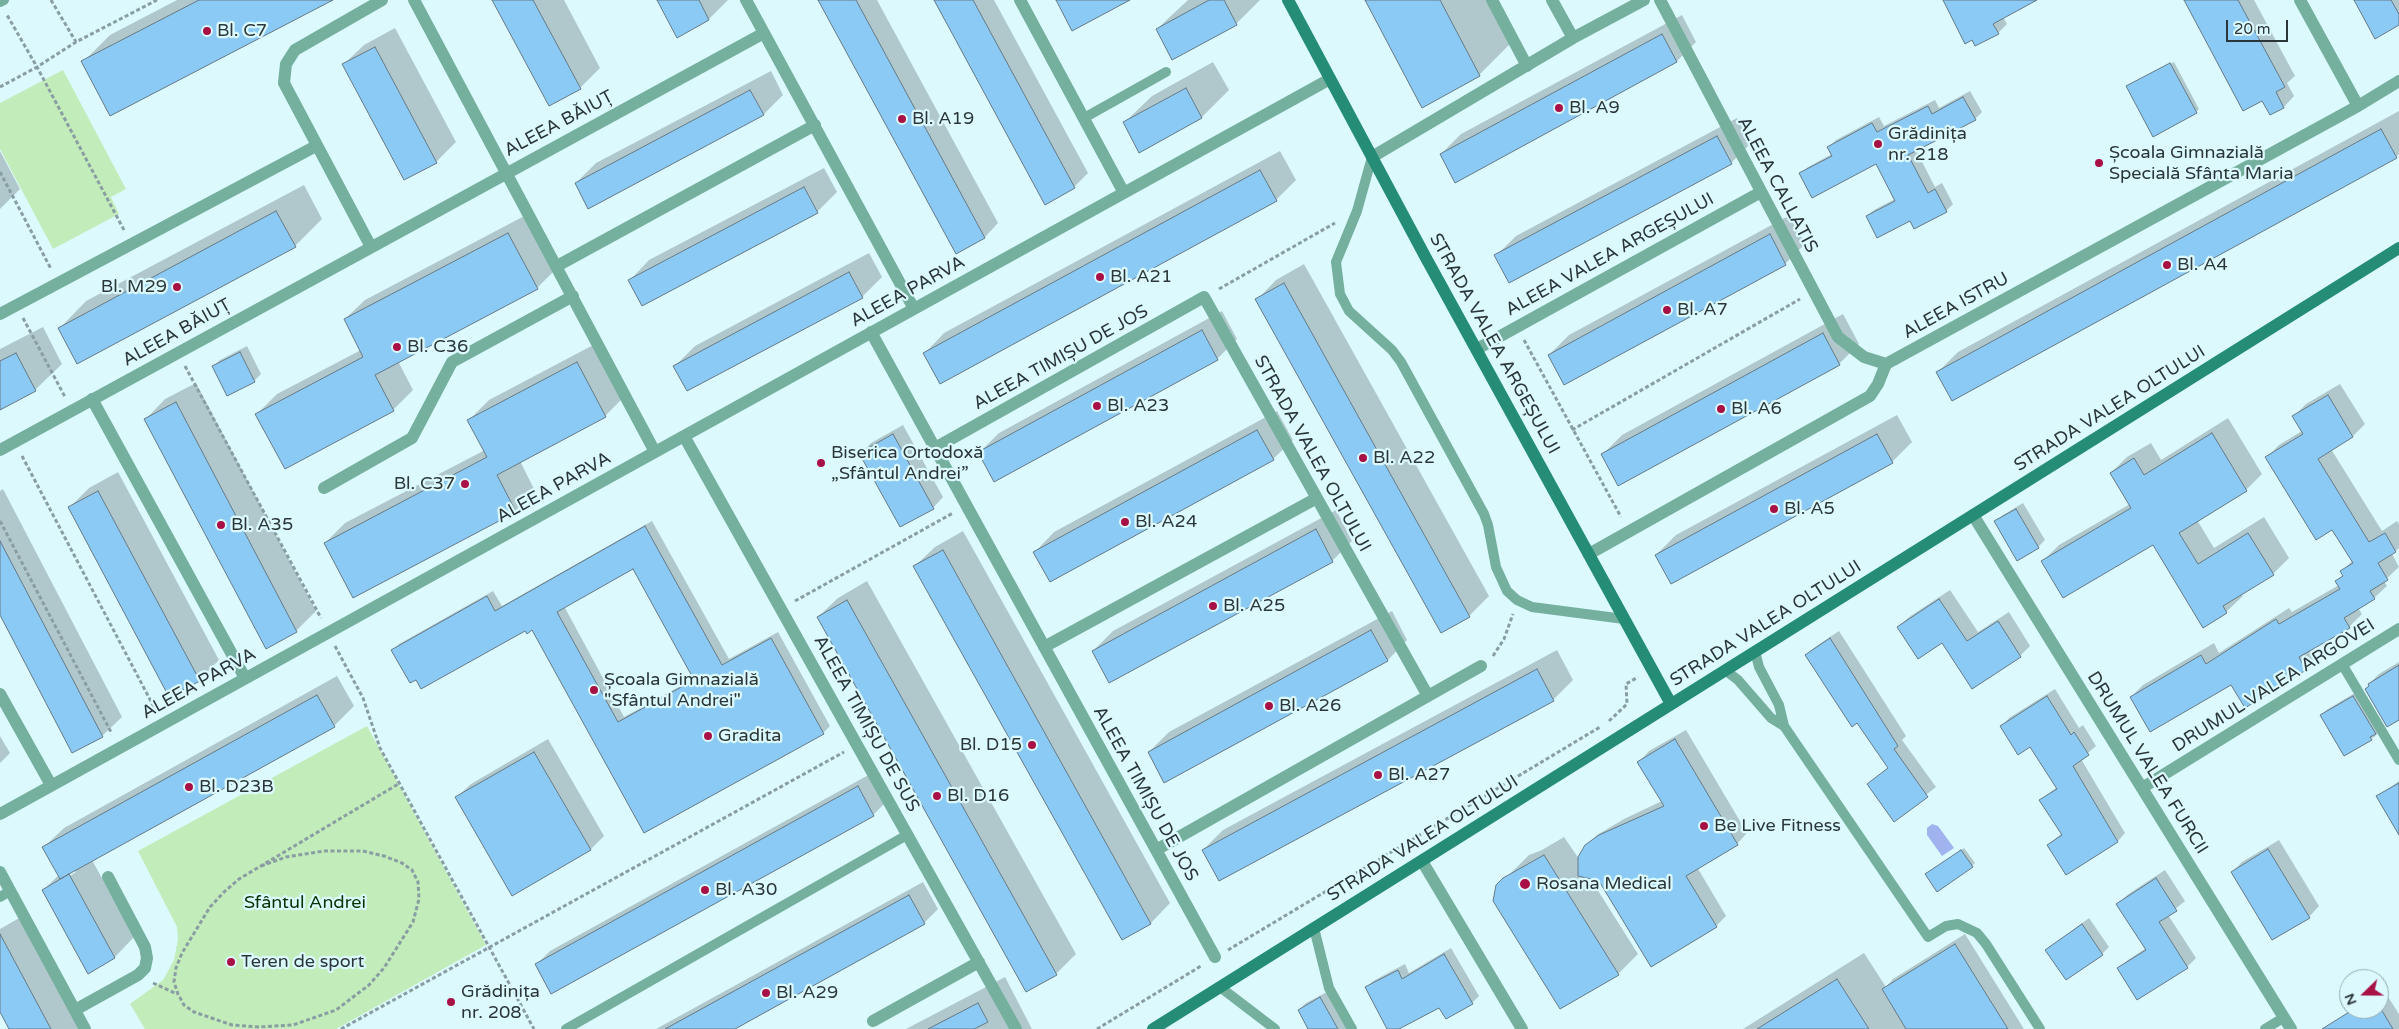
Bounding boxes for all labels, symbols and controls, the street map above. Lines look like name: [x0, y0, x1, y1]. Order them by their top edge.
scale bar: [2229, 10, 2292, 42]
place label: Bl. C7: [217, 20, 267, 42]
text: 20 m: [2234, 20, 2271, 38]
marker: Bl. C7: [201, 25, 213, 37]
street label: ALEEA BĂIUȚ: [501, 86, 617, 162]
place label: Bl. A9: [1569, 97, 1620, 119]
marker: Bl. A9: [1553, 102, 1565, 114]
place label: Bl. A19: [912, 108, 974, 130]
marker: Bl. A19: [896, 113, 908, 125]
street label: ALEEA CALLATIS: [1732, 113, 1822, 257]
place label: Grădinița nr. 218: [1888, 123, 1967, 166]
marker: Grădinița nr. 218: [1872, 138, 1884, 150]
place label: Școala Gimnazială Specială Sfânta Maria: [2109, 142, 2294, 184]
marker: Școala Gimnazială Specială Sfânta Maria: [2093, 157, 2105, 169]
street label: ALEEA VALEA ARGEȘULUI: [1502, 189, 1718, 321]
street label: STRADA VALEA ARGEȘULUI: [1424, 230, 1564, 458]
street label: ALEEA PARVA: [847, 252, 969, 332]
place label: Bl. A4: [2177, 254, 2228, 276]
marker: Bl. A4: [2161, 259, 2173, 271]
place label: Bl. A21: [1110, 266, 1172, 288]
street label: ALEEA ISTRU: [1899, 268, 2013, 344]
marker: Bl. A21: [1094, 271, 1106, 283]
place label: Bl. M29: [101, 276, 167, 298]
marker: Bl. M29: [171, 281, 183, 293]
street label: ALEEA BĂIUȚ: [119, 294, 235, 372]
place label: Bl. A7: [1677, 299, 1728, 321]
street label: ALEEA TIMIȘU DE JOS: [970, 301, 1152, 415]
marker: Bl. A7: [1661, 304, 1673, 316]
place label: Bl. C36: [407, 336, 468, 358]
marker: Bl. C36: [391, 341, 403, 353]
street label: STRADA VALEA OLTULUI: [2010, 341, 2210, 477]
street label: STRADA VALEA OLTULUI: [1249, 352, 1375, 556]
place label: Bl. A23: [1107, 395, 1169, 417]
place label: Bl. A6: [1731, 398, 1782, 420]
marker: Bl. A23: [1091, 400, 1103, 412]
marker: Bl. A6: [1715, 403, 1727, 415]
place label: Biserica Ortodoxă „Sfântul Andrei”: [831, 442, 983, 484]
place label: Bl. A22: [1373, 447, 1435, 469]
street label: ALEEA PARVA: [493, 448, 615, 528]
marker: Bl. A22: [1357, 452, 1369, 464]
marker: Biserica Ortodoxă „Sfântul Andrei”: [815, 457, 827, 469]
place label: Bl. C37: [394, 473, 455, 495]
marker: Bl. C37: [459, 478, 471, 490]
place label: Bl. A5: [1784, 498, 1835, 520]
marker: Bl. A5: [1768, 503, 1780, 515]
place label: Bl. A24: [1135, 511, 1197, 533]
place label: Bl. A35: [231, 514, 293, 536]
marker: Bl. A24: [1119, 516, 1131, 528]
marker: Bl. A35: [215, 519, 227, 531]
street label: STRADA VALEA OLTULUI: [1666, 556, 1866, 692]
place label: Bl. A25: [1223, 595, 1285, 617]
marker: Bl. A25: [1207, 600, 1219, 612]
street label: DRUMUL VALEA ARGOVEI: [2169, 615, 2379, 757]
street label: ALEEA TIMIȘU DE SUS: [808, 632, 924, 816]
street label: ALEEA PARVA: [138, 644, 260, 724]
street label: DRUMUL VALEA FURCII: [2082, 668, 2212, 858]
place label: Școala Gimnazială "Sfântul Andrei": [604, 669, 759, 712]
marker: Școala Gimnazială "Sfântul Andrei": [588, 684, 600, 696]
place label: Bl. A26: [1279, 695, 1341, 717]
marker: Bl. A26: [1263, 700, 1275, 712]
street label: ALEEA TIMIȘU DE JOS: [1088, 703, 1202, 885]
place label: Gradita: [718, 725, 781, 747]
marker: Gradita: [702, 730, 714, 742]
place label: Bl. D15: [960, 734, 1022, 756]
marker: Bl. D15: [1026, 739, 1038, 751]
place label: Bl. A27: [1388, 764, 1450, 786]
marker: Bl. A27: [1372, 769, 1384, 781]
street label: STRADA VALEA OLTULUI: [1323, 771, 1523, 907]
place label: Bl. D23B: [199, 776, 274, 798]
marker: Bl. D23B: [183, 781, 195, 793]
place label: Bl. D16: [947, 785, 1009, 807]
marker: Bl. D16: [931, 790, 943, 802]
place label: Be Live Fitness: [1714, 815, 1841, 837]
marker: Be Live Fitness: [1698, 820, 1710, 832]
place label: Rosana Medical: [1536, 873, 1672, 895]
marker: Rosana Medical: [1518, 877, 1532, 891]
place label: Bl. A30: [715, 879, 777, 901]
marker: Bl. A30: [699, 884, 711, 896]
park label: Sfântul Andrei: [244, 892, 366, 914]
place label: Teren de sport: [241, 951, 364, 973]
marker: Teren de sport: [225, 956, 237, 968]
north arrow: [2339, 969, 2389, 1019]
place label: Grădinița nr. 208: [461, 981, 540, 1024]
place label: Bl. A29: [776, 982, 838, 1004]
marker: Bl. A29: [760, 987, 772, 999]
text: N: [2341, 991, 2361, 1008]
marker: Grădinița nr. 208: [445, 996, 457, 1008]

